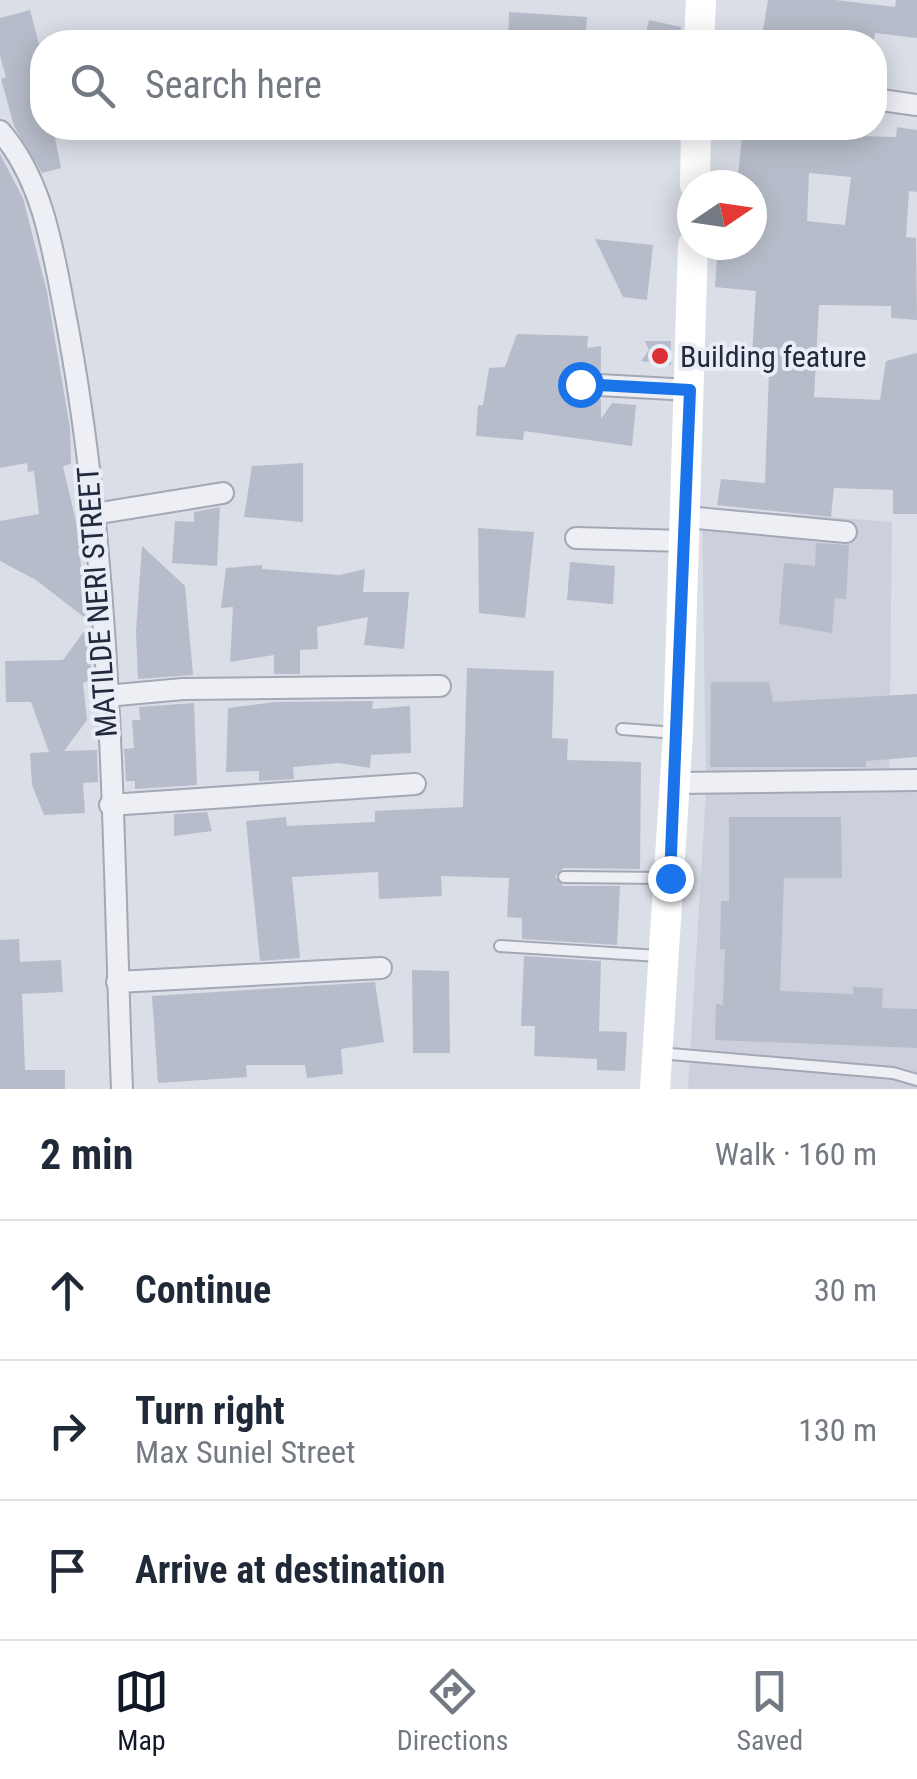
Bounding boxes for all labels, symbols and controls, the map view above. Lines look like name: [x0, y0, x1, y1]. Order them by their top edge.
search box: [30, 30, 887, 140]
icon: search: [65, 58, 120, 113]
text: Search here: [145, 63, 322, 107]
north arrow: [677, 170, 767, 260]
place label: Building feature: [680, 339, 867, 374]
marker: Building feature: [649, 345, 671, 367]
route start: [558, 362, 604, 408]
street label: MATILDE NERI STREET: [70, 465, 124, 739]
route end: [648, 856, 694, 902]
text: 2 min: [40, 1130, 133, 1179]
text: Walk · 160 m: [715, 1135, 877, 1173]
icon: ahead: [40, 1263, 95, 1318]
text: Continue: [135, 1268, 271, 1312]
text: 30 m: [814, 1271, 877, 1309]
text: Turn right: [135, 1389, 285, 1433]
icon: right: [40, 1403, 95, 1458]
text: 130 m: [798, 1411, 877, 1449]
text: Max Suniel Street: [135, 1433, 355, 1471]
icon: arrive: [40, 1543, 95, 1598]
text: Arrive at destination: [135, 1548, 445, 1592]
tab: Map: [114, 1664, 169, 1757]
tab: Directions: [397, 1664, 509, 1757]
tab: Saved: [736, 1664, 803, 1757]

